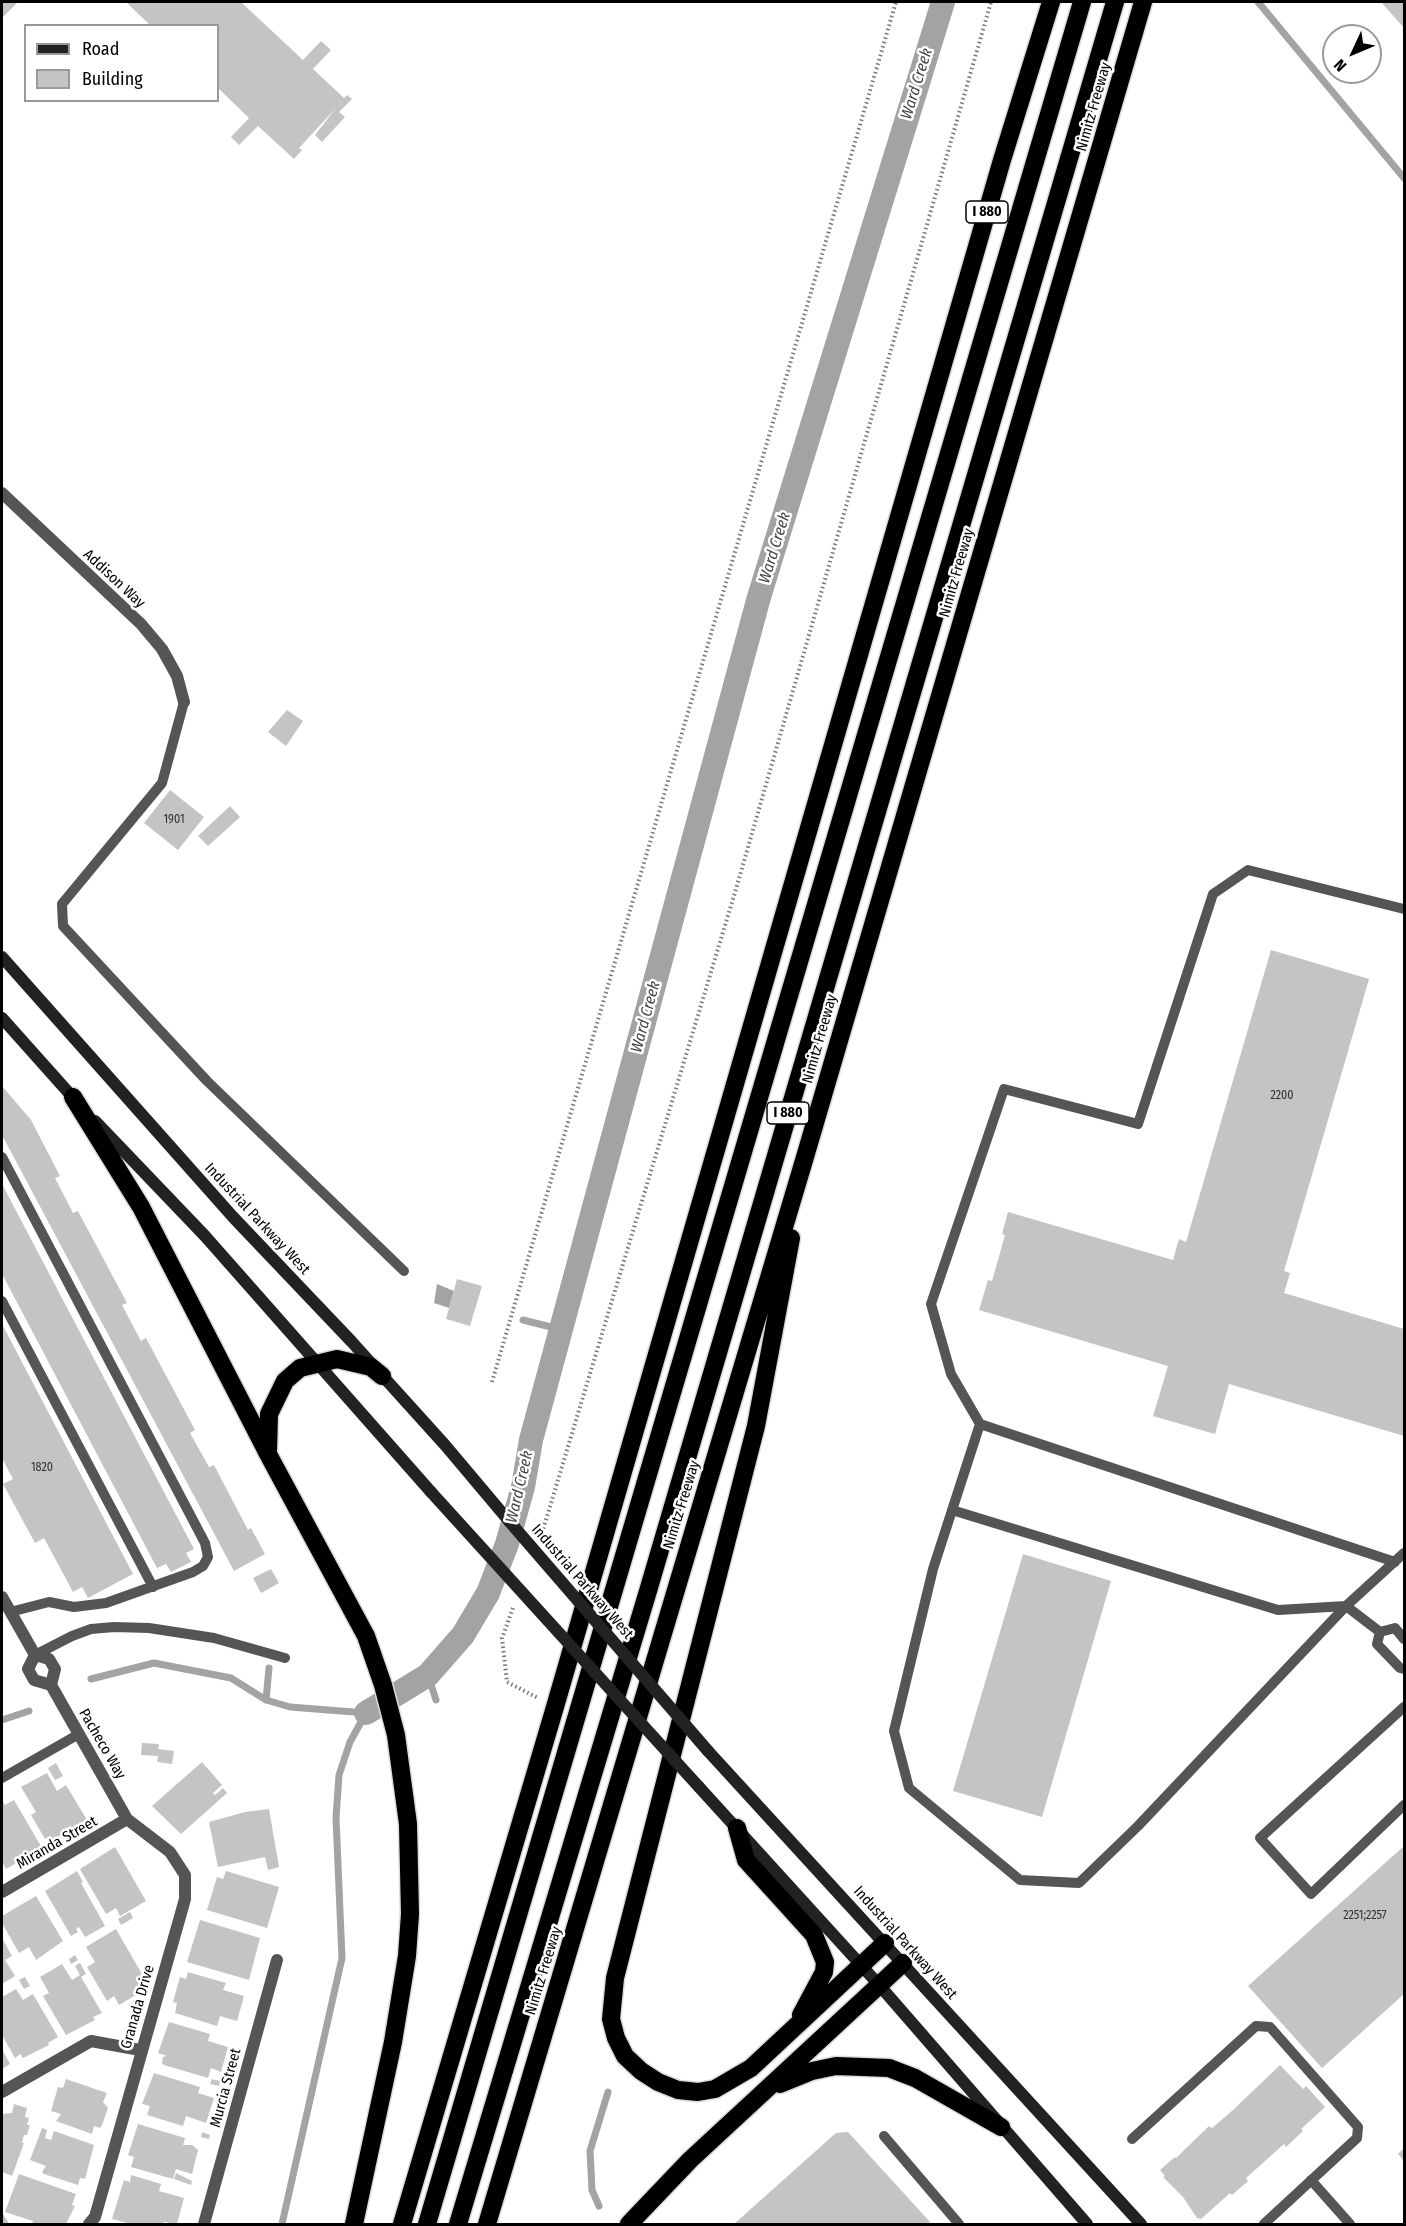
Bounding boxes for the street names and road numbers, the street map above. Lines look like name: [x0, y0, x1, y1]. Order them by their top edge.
street label: Nimitz Freeway: [1073, 60, 1115, 154]
road number: I 880: [966, 201, 1008, 223]
street label: Nimitz Freeway: [936, 526, 978, 620]
street label: Addison Way: [79, 546, 149, 612]
street label: Nimitz Freeway: [799, 992, 841, 1086]
road number: I 880: [767, 1102, 809, 1124]
street label: Industrial Parkway West: [201, 1159, 313, 1279]
street label: Nimitz Freeway: [660, 1459, 704, 1551]
street label: Industrial Parkway West: [527, 1521, 637, 1643]
street label: Pacheco Way: [75, 1706, 129, 1782]
street label: Miranda Street: [13, 1813, 101, 1873]
street label: Industrial Parkway West: [849, 1883, 961, 2003]
street label: Nimitz Freeway: [522, 1925, 566, 2017]
street label: Granada Drive: [117, 1963, 159, 2051]
street label: Murcia Street: [207, 2046, 245, 2130]

